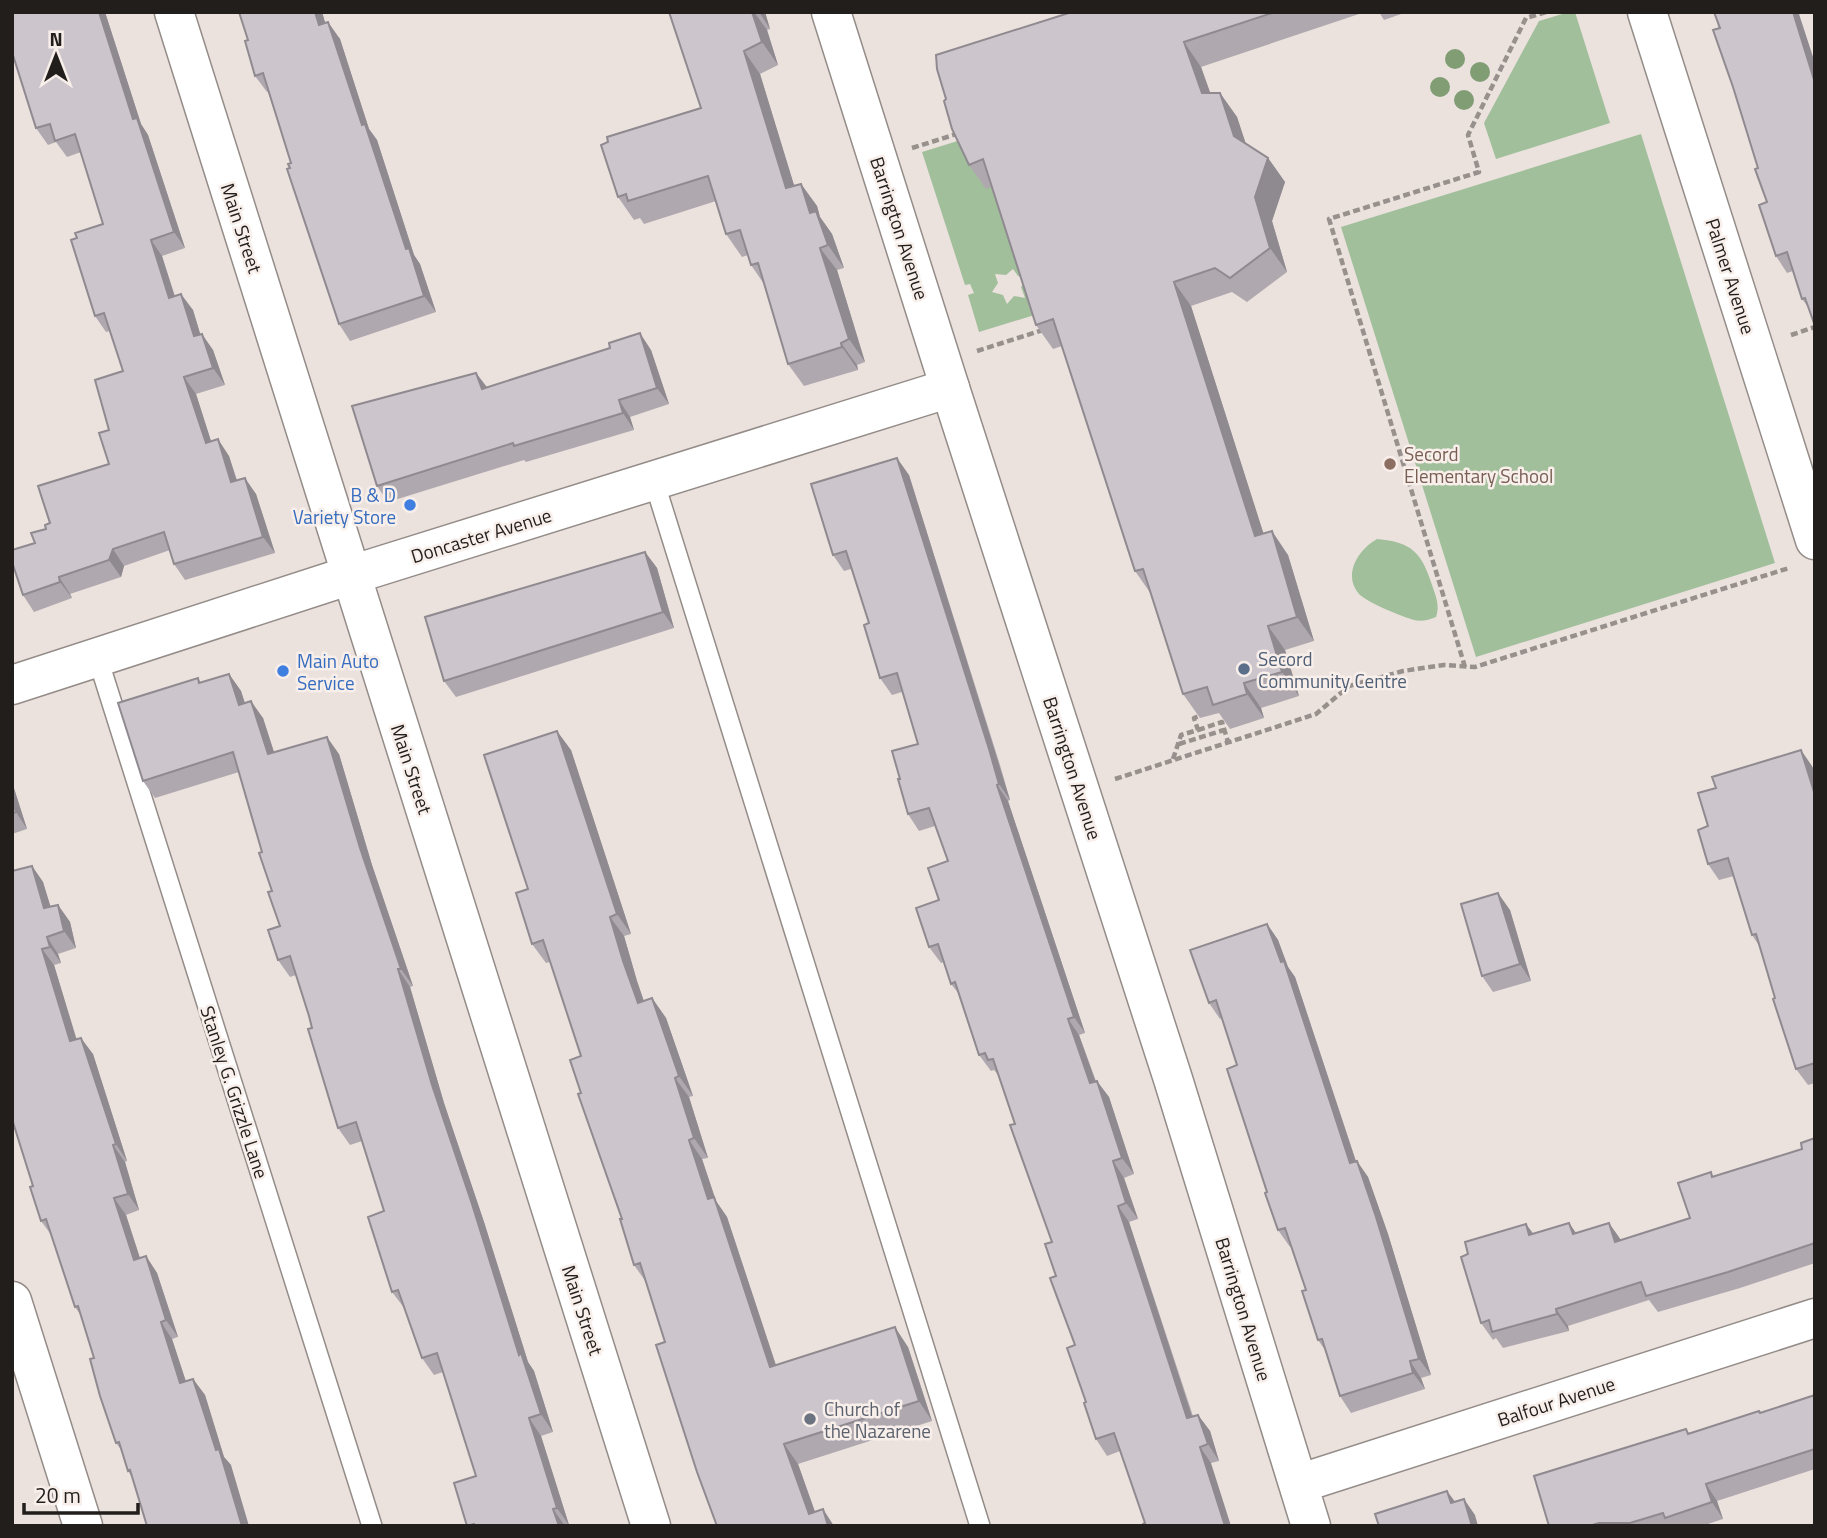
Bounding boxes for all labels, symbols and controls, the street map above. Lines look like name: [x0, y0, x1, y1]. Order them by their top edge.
north arrow: [21, 21, 91, 91]
text: N: [49, 24, 63, 53]
street label: Barrington Avenue: [863, 153, 937, 303]
street label: Main Street: [214, 179, 270, 277]
street label: Palmer Avenue: [1699, 214, 1763, 338]
place label: Secord Elementary School: [1404, 439, 1553, 490]
marker: Secord Elementary School: [1382, 456, 1398, 472]
place label: B & D Variety Store: [293, 480, 396, 531]
marker: B & D Variety Store: [402, 497, 418, 513]
street label: Doncaster Avenue: [407, 500, 555, 570]
place label: Secord Community Centre: [1258, 644, 1407, 695]
place label: Main Auto Service: [297, 646, 379, 697]
marker: Secord Community Centre: [1236, 661, 1252, 677]
marker: Main Auto Service: [275, 663, 291, 679]
street label: Barrington Avenue: [1036, 693, 1110, 843]
street label: Main Street: [384, 720, 440, 818]
street label: Stanley G. Grizzle Lane: [193, 1002, 277, 1182]
street label: Barrington Avenue: [1208, 1234, 1280, 1384]
street label: Main Street: [555, 1261, 611, 1359]
street label: Balfour Avenue: [1493, 1368, 1619, 1434]
place label: Church of the Nazarene: [824, 1394, 931, 1445]
marker: Church of the Nazarene: [802, 1411, 818, 1427]
scale bar: [24, 1472, 138, 1516]
text: 20 m: [35, 1479, 81, 1511]

